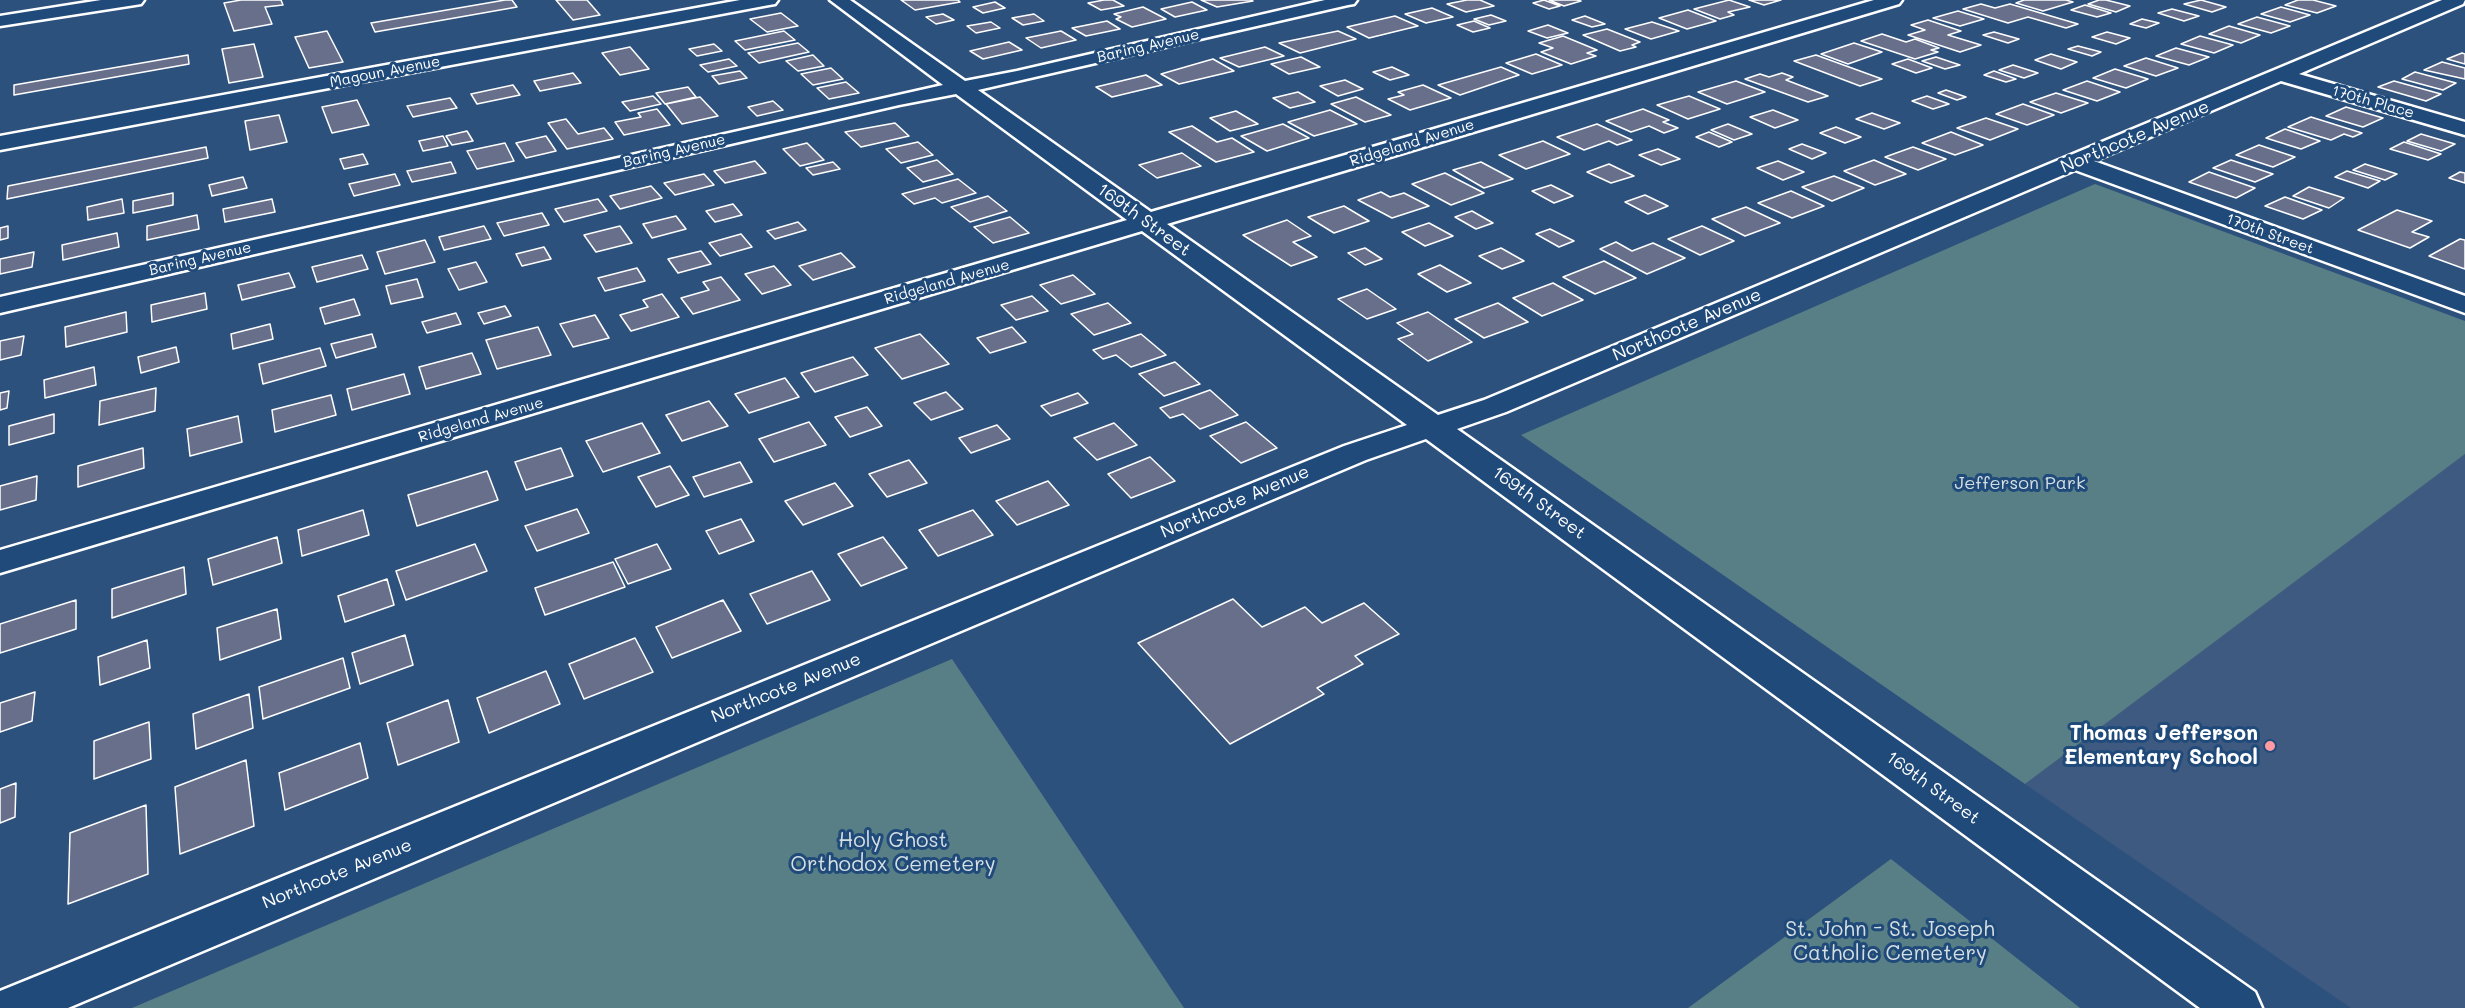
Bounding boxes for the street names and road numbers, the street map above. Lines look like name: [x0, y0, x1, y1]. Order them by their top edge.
street label: Baring Avenue: [1095, 25, 1201, 67]
street label: Magoun Avenue: [328, 52, 442, 92]
street label: 170th Place: [2330, 82, 2416, 122]
street label: Northcote Avenue: [2057, 96, 2213, 178]
street label: Ridgeland Avenue: [1348, 115, 1476, 171]
street label: Baring Avenue: [621, 130, 727, 172]
street label: 169th Street: [1093, 179, 1195, 261]
street label: 170th Street: [2224, 210, 2316, 258]
street label: Baring Avenue: [147, 238, 253, 280]
street label: Ridgeland Avenue: [882, 256, 1012, 308]
street label: Northcote Avenue: [1609, 284, 1765, 366]
street label: Ridgeland Avenue: [416, 394, 546, 446]
street label: Northcote Avenue: [1157, 461, 1313, 543]
street label: 169th Street: [1488, 462, 1590, 544]
street label: Northcote Avenue: [708, 648, 864, 728]
street label: 169th Street: [1882, 747, 1984, 829]
street label: Northcote Avenue: [259, 834, 415, 914]

